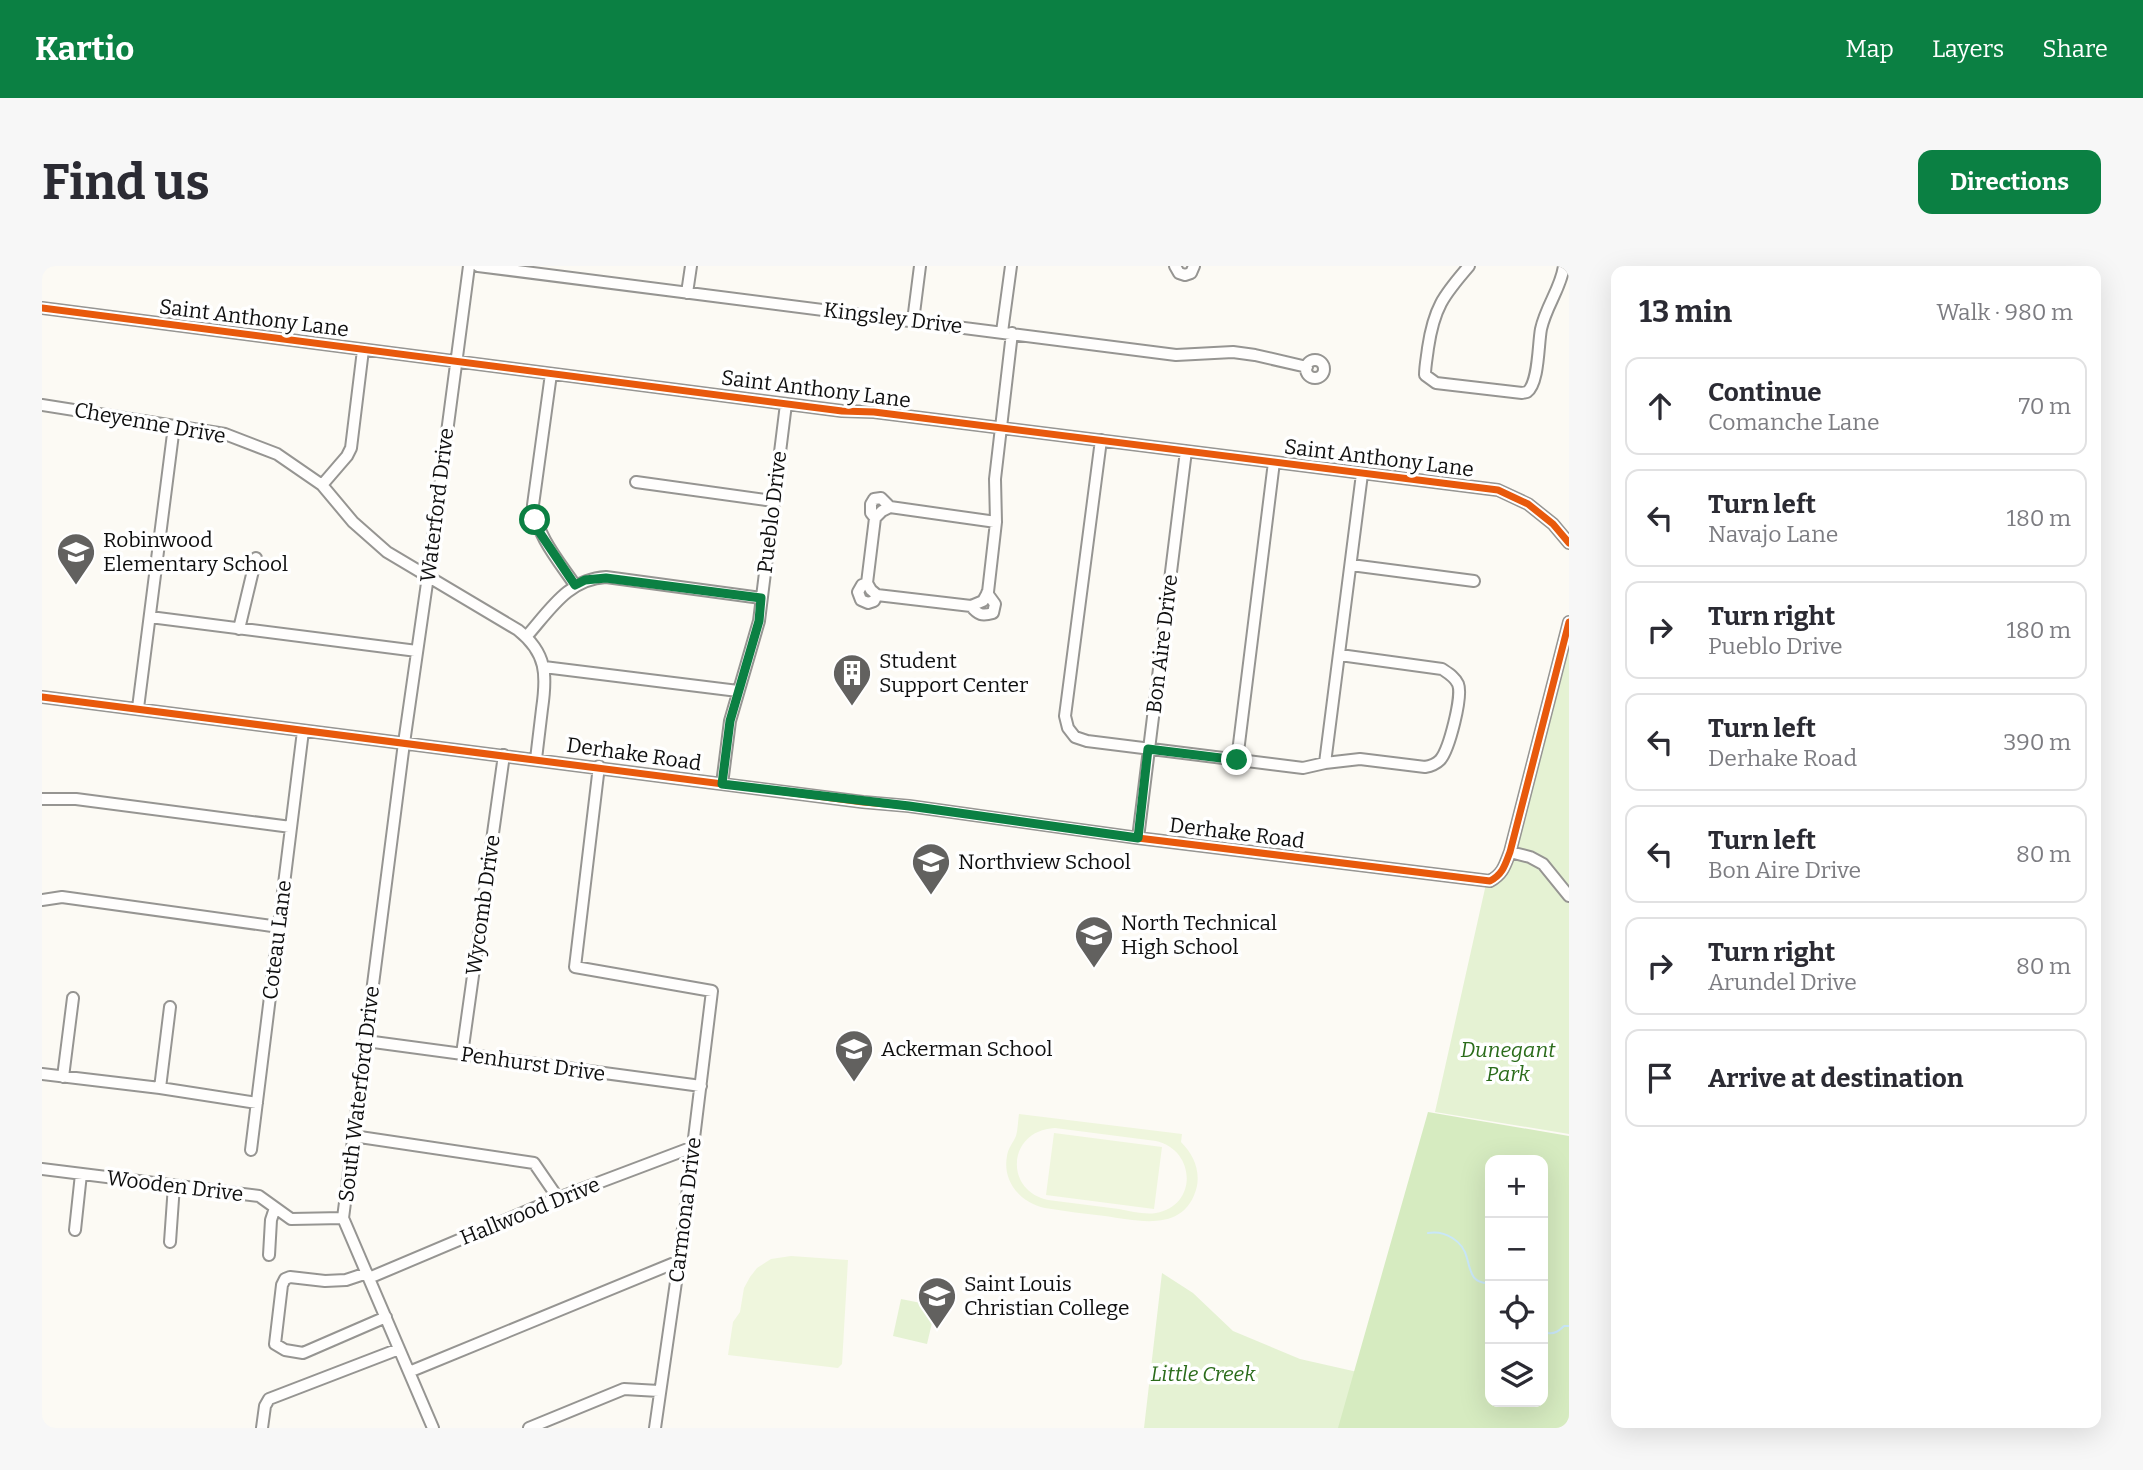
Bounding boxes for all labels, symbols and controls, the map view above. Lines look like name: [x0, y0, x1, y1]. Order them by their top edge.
text: Kartio: [35, 29, 134, 69]
text: Map: [1846, 35, 1894, 63]
text: Layers: [1932, 35, 2004, 63]
text: Share: [2042, 35, 2108, 63]
button: Directions: [1918, 150, 2101, 214]
text: Find us: [42, 153, 210, 212]
street label: Saint Anthony Lane: [158, 293, 350, 343]
text: 13 min: [1639, 294, 1732, 330]
street label: Kingsley Drive: [822, 297, 964, 339]
text: Walk · 980 m: [1937, 298, 2073, 326]
street label: Saint Anthony Lane: [720, 364, 912, 414]
text: Continue: [1708, 377, 1822, 408]
icon: ahead: [1641, 387, 1679, 425]
text: 70 m: [2019, 392, 2071, 420]
street label: Cheyenne Drive: [72, 397, 228, 449]
text: Comanche Lane: [1708, 408, 1880, 436]
street label: Waterford Drive: [415, 426, 459, 584]
street label: Saint Anthony Lane: [1283, 433, 1475, 483]
street label: Pueblo Drive: [752, 449, 792, 575]
text: Turn left: [1708, 489, 1816, 520]
icon: left: [1641, 499, 1679, 537]
route start: [519, 504, 550, 535]
text: 180 m: [2007, 504, 2071, 532]
text: Navajo Lane: [1708, 520, 1838, 548]
place label: Robinwood Elementary School: [103, 527, 288, 577]
school or university icon: Robinwood Elementary School: [55, 531, 97, 586]
street label: Bon Aire Drive: [1141, 573, 1183, 715]
text: Turn right: [1708, 601, 1835, 632]
icon: right: [1641, 611, 1679, 649]
text: 180 m: [2007, 616, 2071, 644]
text: Pueblo Drive: [1708, 632, 1843, 660]
place label: Student Support Center: [879, 648, 1028, 698]
building icon: Student Support Center: [831, 652, 873, 707]
text: Turn left: [1708, 713, 1816, 744]
icon: left: [1641, 723, 1679, 761]
text: 390 m: [2003, 728, 2071, 756]
street label: Derhake Road: [565, 732, 703, 776]
route end: [1221, 744, 1252, 775]
text: Derhake Road: [1708, 744, 1857, 772]
street label: Derhake Road: [1168, 812, 1306, 854]
text: Turn left: [1708, 825, 1816, 856]
street label: Wycomb Drive: [460, 833, 506, 977]
icon: left: [1641, 835, 1679, 873]
text: 80 m: [2016, 840, 2071, 868]
school or university icon: Northview School: [910, 841, 952, 896]
place label: Northview School: [958, 849, 1131, 875]
text: Bon Aire Drive: [1708, 856, 1861, 884]
street label: Coteau Lane: [257, 879, 297, 1001]
place label: North Technical High School: [1121, 910, 1277, 960]
school or university icon: North Technical High School: [1073, 914, 1115, 969]
text: Turn right: [1708, 937, 1835, 968]
icon: right: [1641, 947, 1679, 985]
text: 80 m: [2016, 952, 2071, 980]
text: Arundel Drive: [1708, 968, 1857, 996]
street label: South Waterford Drive: [333, 984, 385, 1204]
school or university icon: Ackerman School: [833, 1028, 875, 1083]
place label: Ackerman School: [881, 1036, 1053, 1062]
park label: Dunegant Park: [1460, 1037, 1556, 1087]
street label: Penhurst Drive: [459, 1041, 607, 1087]
icon: arrive: [1641, 1059, 1679, 1097]
text: Arrive at destination: [1708, 1063, 1963, 1094]
street label: Carmona Drive: [663, 1136, 707, 1284]
map controls: [1485, 1155, 1548, 1407]
button: +: [1485, 1155, 1548, 1218]
street label: Wooden Drive: [105, 1165, 245, 1207]
street label: Hallwood Drive: [456, 1171, 604, 1251]
button: −: [1485, 1218, 1548, 1281]
place label: Saint Louis Christian College: [964, 1271, 1129, 1321]
school or university icon: Saint Louis Christian College: [916, 1275, 958, 1330]
button: locate: [1485, 1281, 1548, 1344]
button: layers: [1485, 1344, 1548, 1407]
park label: Little Creek: [1150, 1361, 1256, 1387]

